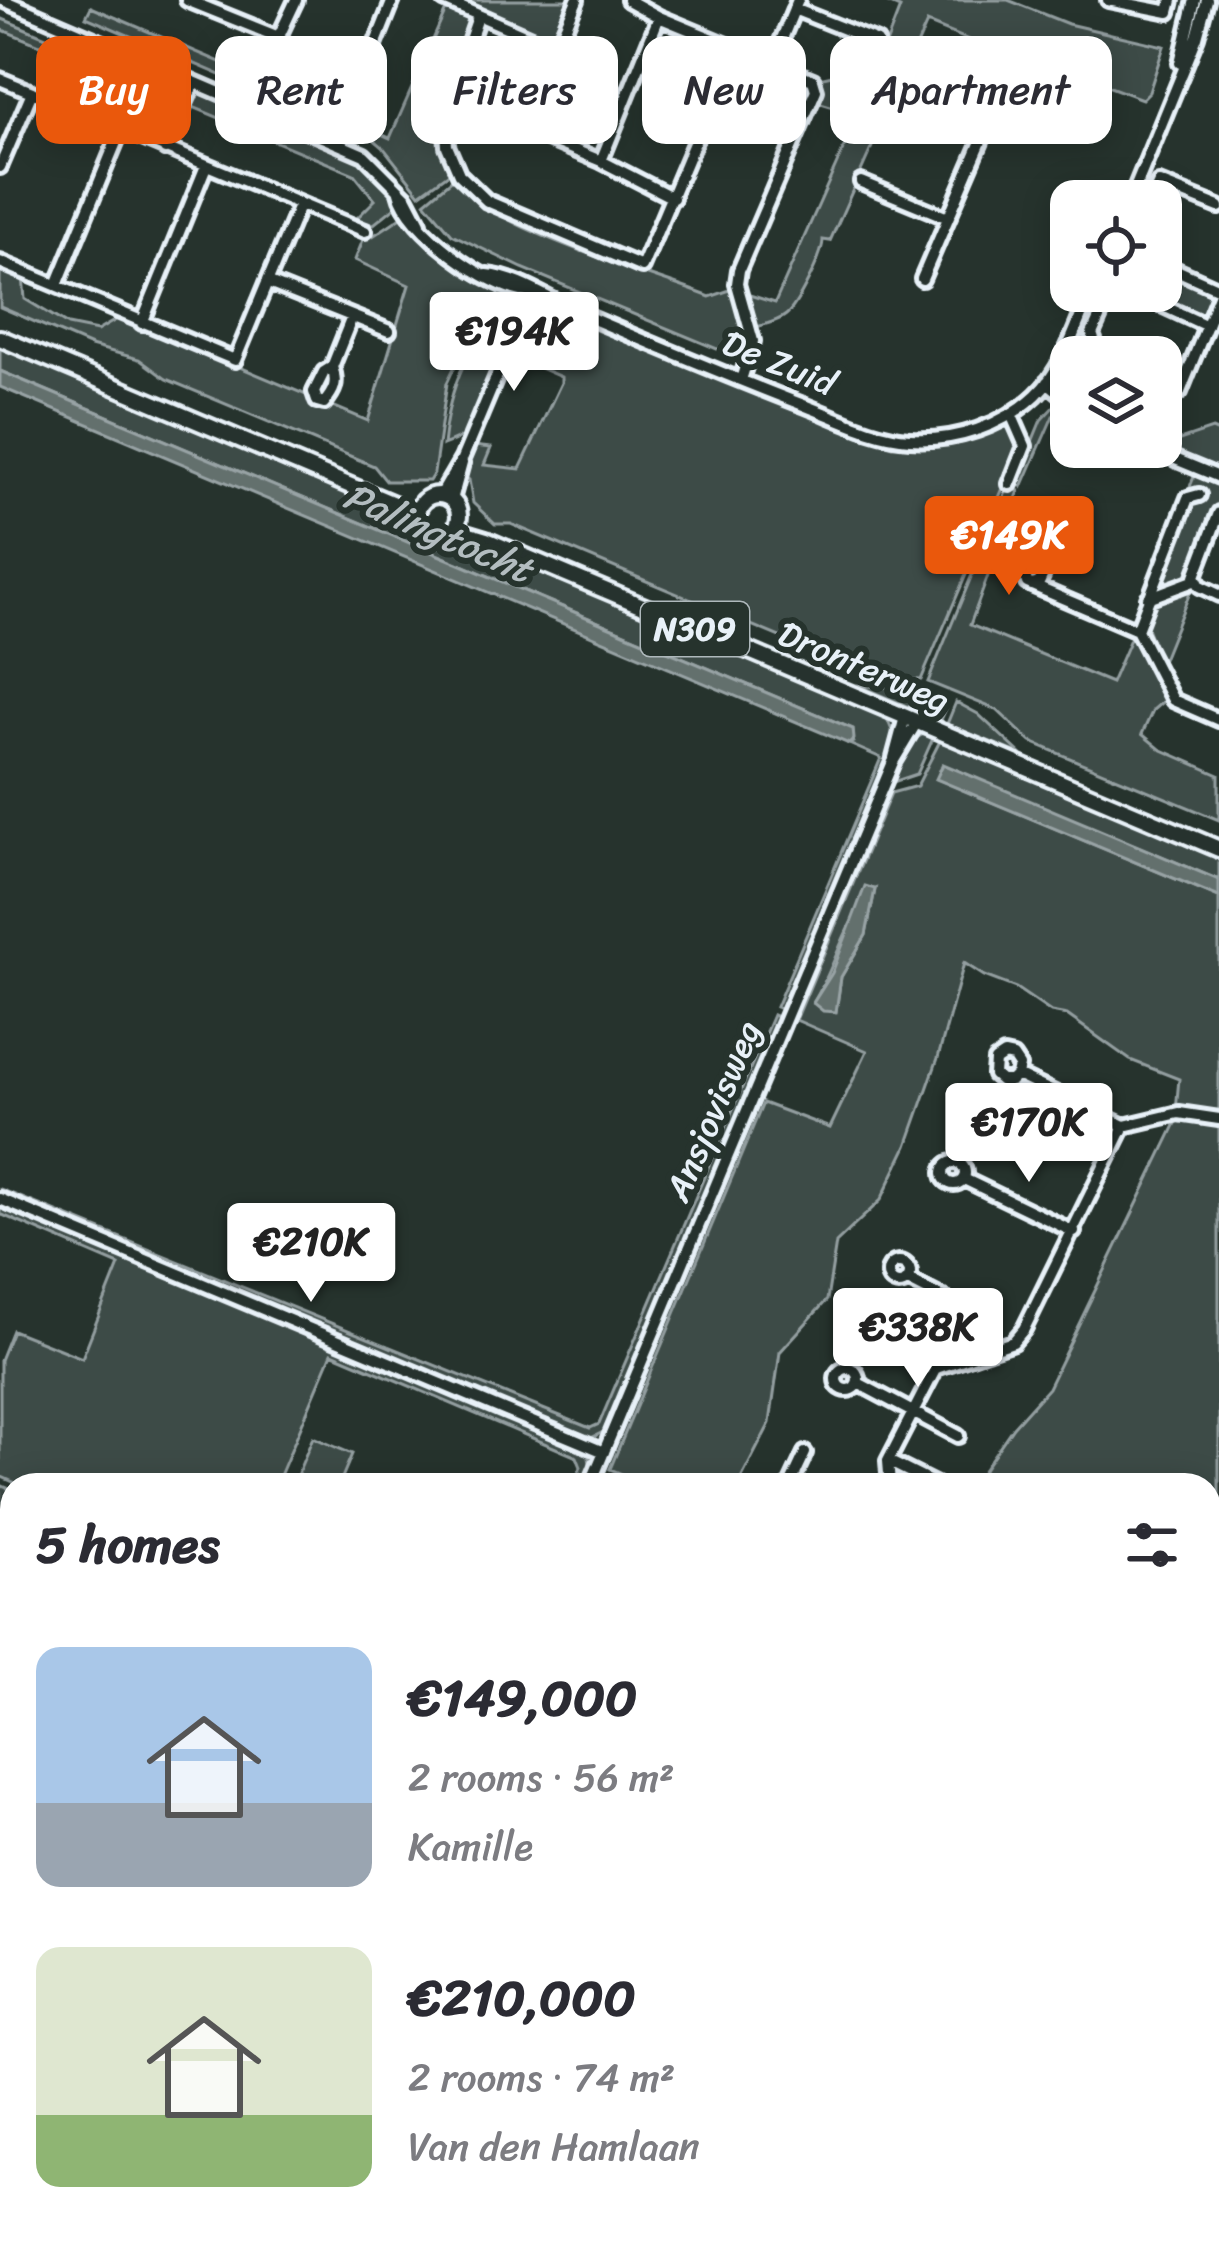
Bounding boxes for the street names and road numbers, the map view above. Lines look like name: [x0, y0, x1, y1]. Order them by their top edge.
street label: De Zuid: [712, 311, 849, 416]
road number: N309: [641, 602, 749, 656]
street label: Dronterweg: [768, 602, 960, 732]
street label: Ansjovisweg: [646, 1010, 780, 1213]

